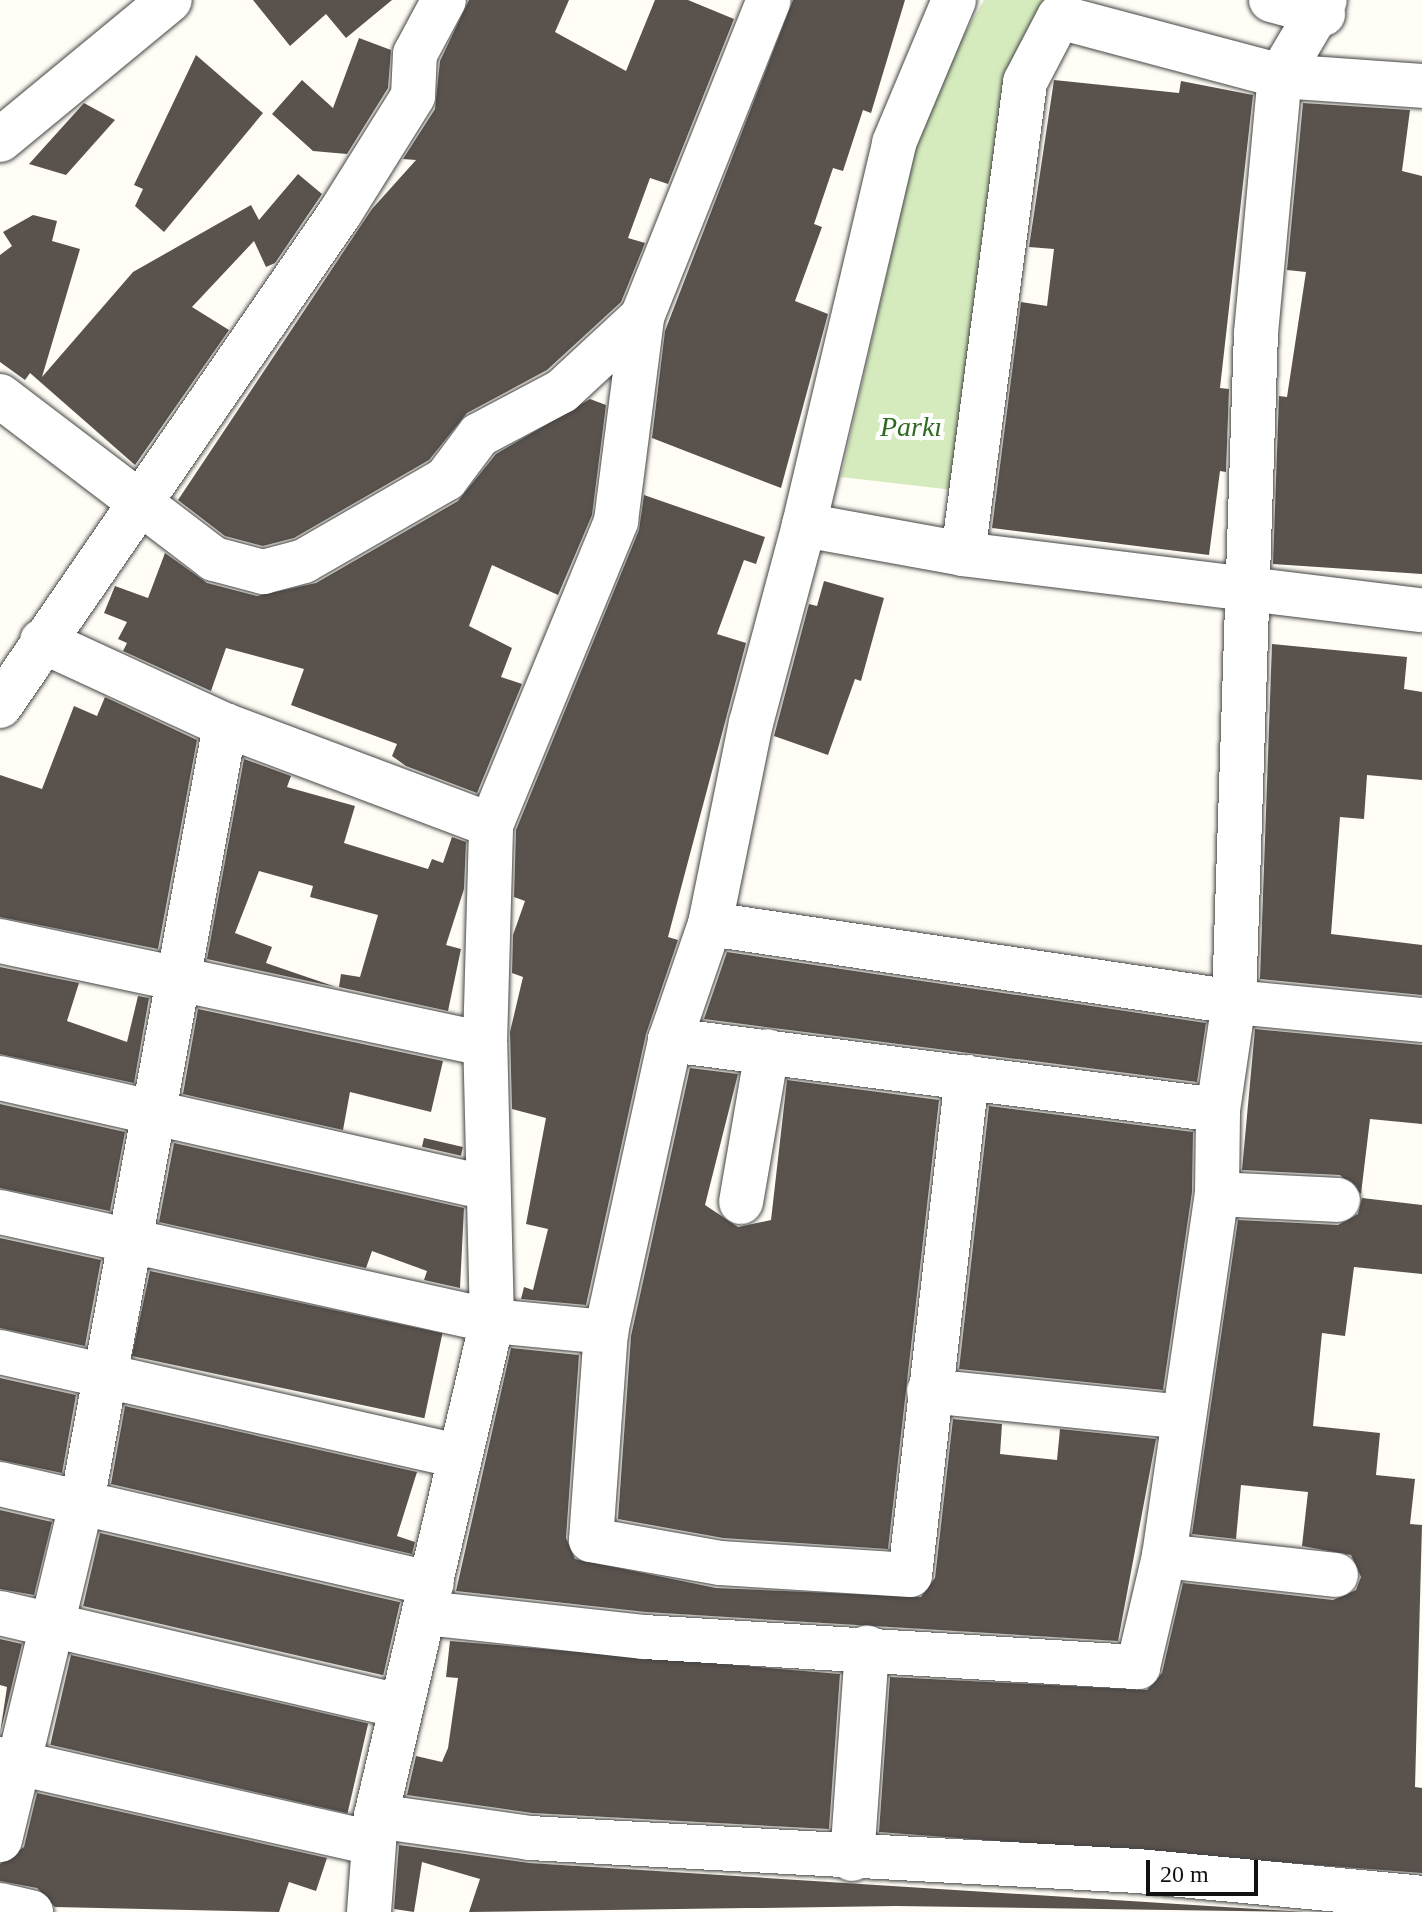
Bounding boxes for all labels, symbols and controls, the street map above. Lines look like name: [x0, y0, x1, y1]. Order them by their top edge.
park label: Parkı: [880, 410, 942, 444]
scale bar: [1150, 1844, 1262, 1894]
text: 20 m: [1160, 1861, 1209, 1887]

